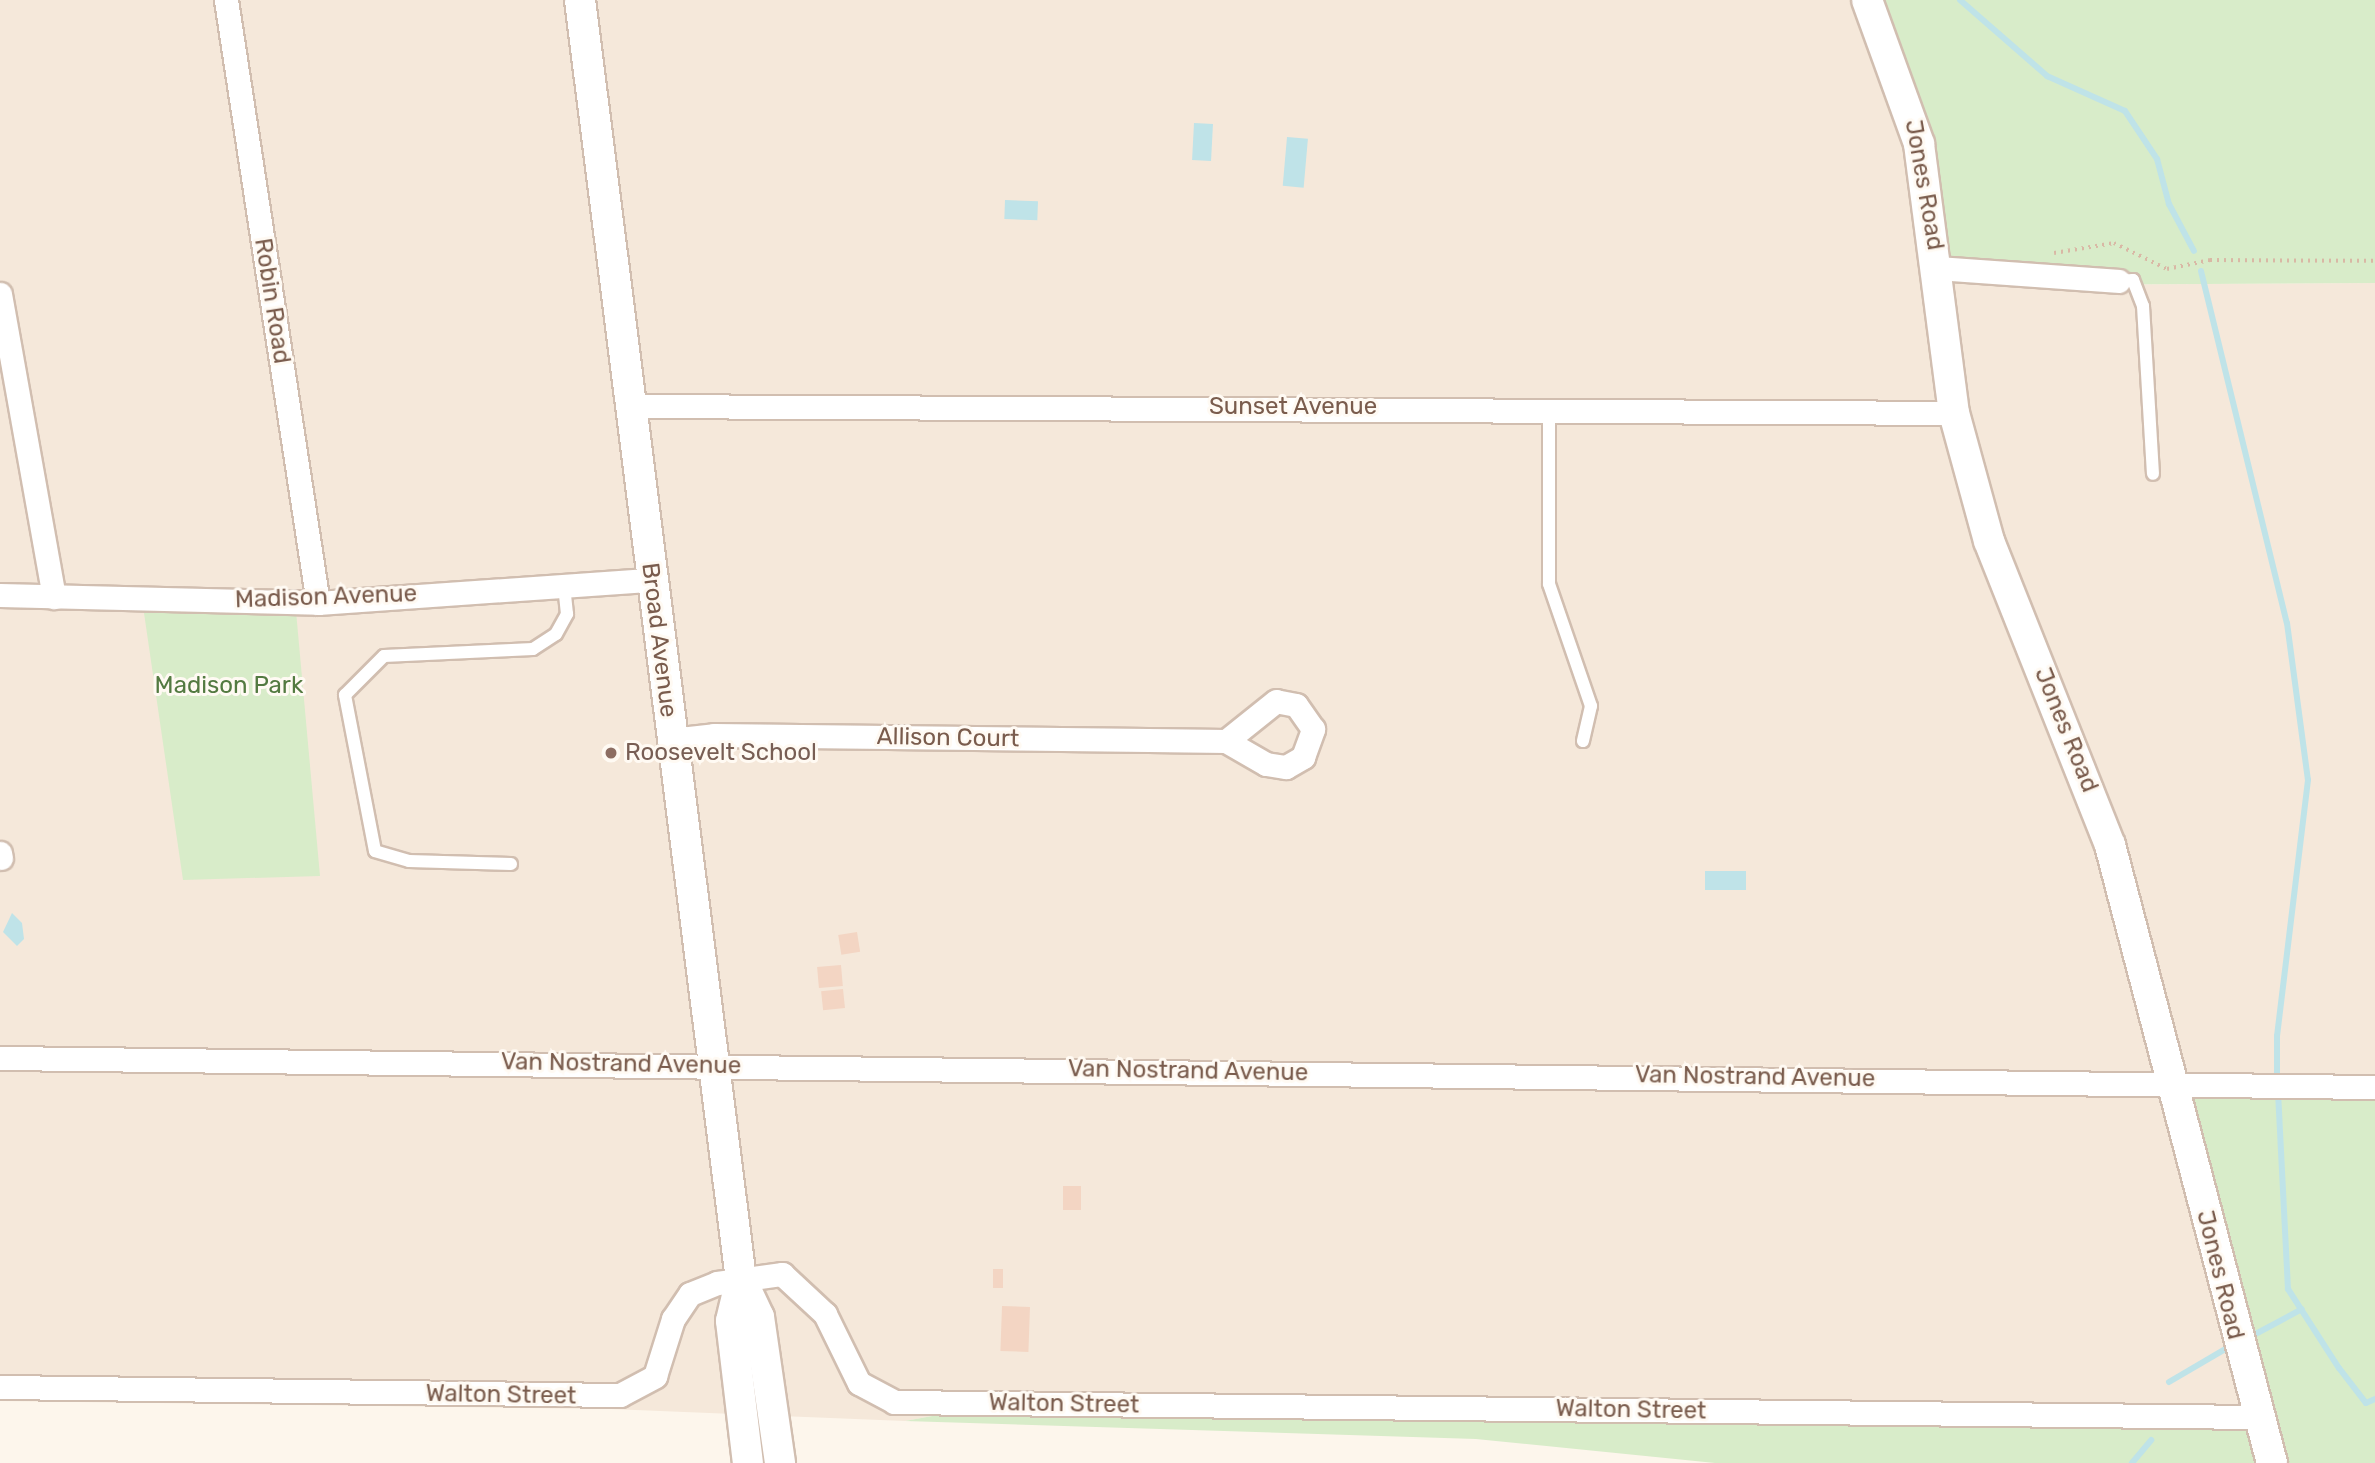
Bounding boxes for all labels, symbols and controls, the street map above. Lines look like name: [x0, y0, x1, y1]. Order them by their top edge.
street label: Jones Road: [1898, 118, 1950, 252]
street label: Robin Road: [248, 236, 296, 366]
street label: Sunset Avenue: [1209, 393, 1377, 421]
street label: Broad Avenue: [635, 561, 683, 719]
street label: Madison Avenue: [234, 579, 418, 615]
street label: Jones Road: [2028, 663, 2104, 797]
park label: Madison Park: [155, 672, 303, 700]
street label: Allison Court: [876, 722, 1020, 754]
place label: Roosevelt School: [625, 739, 817, 767]
marker: Roosevelt School: [603, 745, 619, 761]
street label: Van Nostrand Avenue: [500, 1047, 742, 1081]
street label: Van Nostrand Avenue: [1067, 1054, 1309, 1088]
street label: Van Nostrand Avenue: [1634, 1060, 1876, 1094]
street label: Jones Road: [2190, 1207, 2250, 1343]
street label: Walton Street: [425, 1379, 577, 1411]
street label: Walton Street: [988, 1388, 1140, 1420]
street label: Walton Street: [1555, 1394, 1707, 1426]

